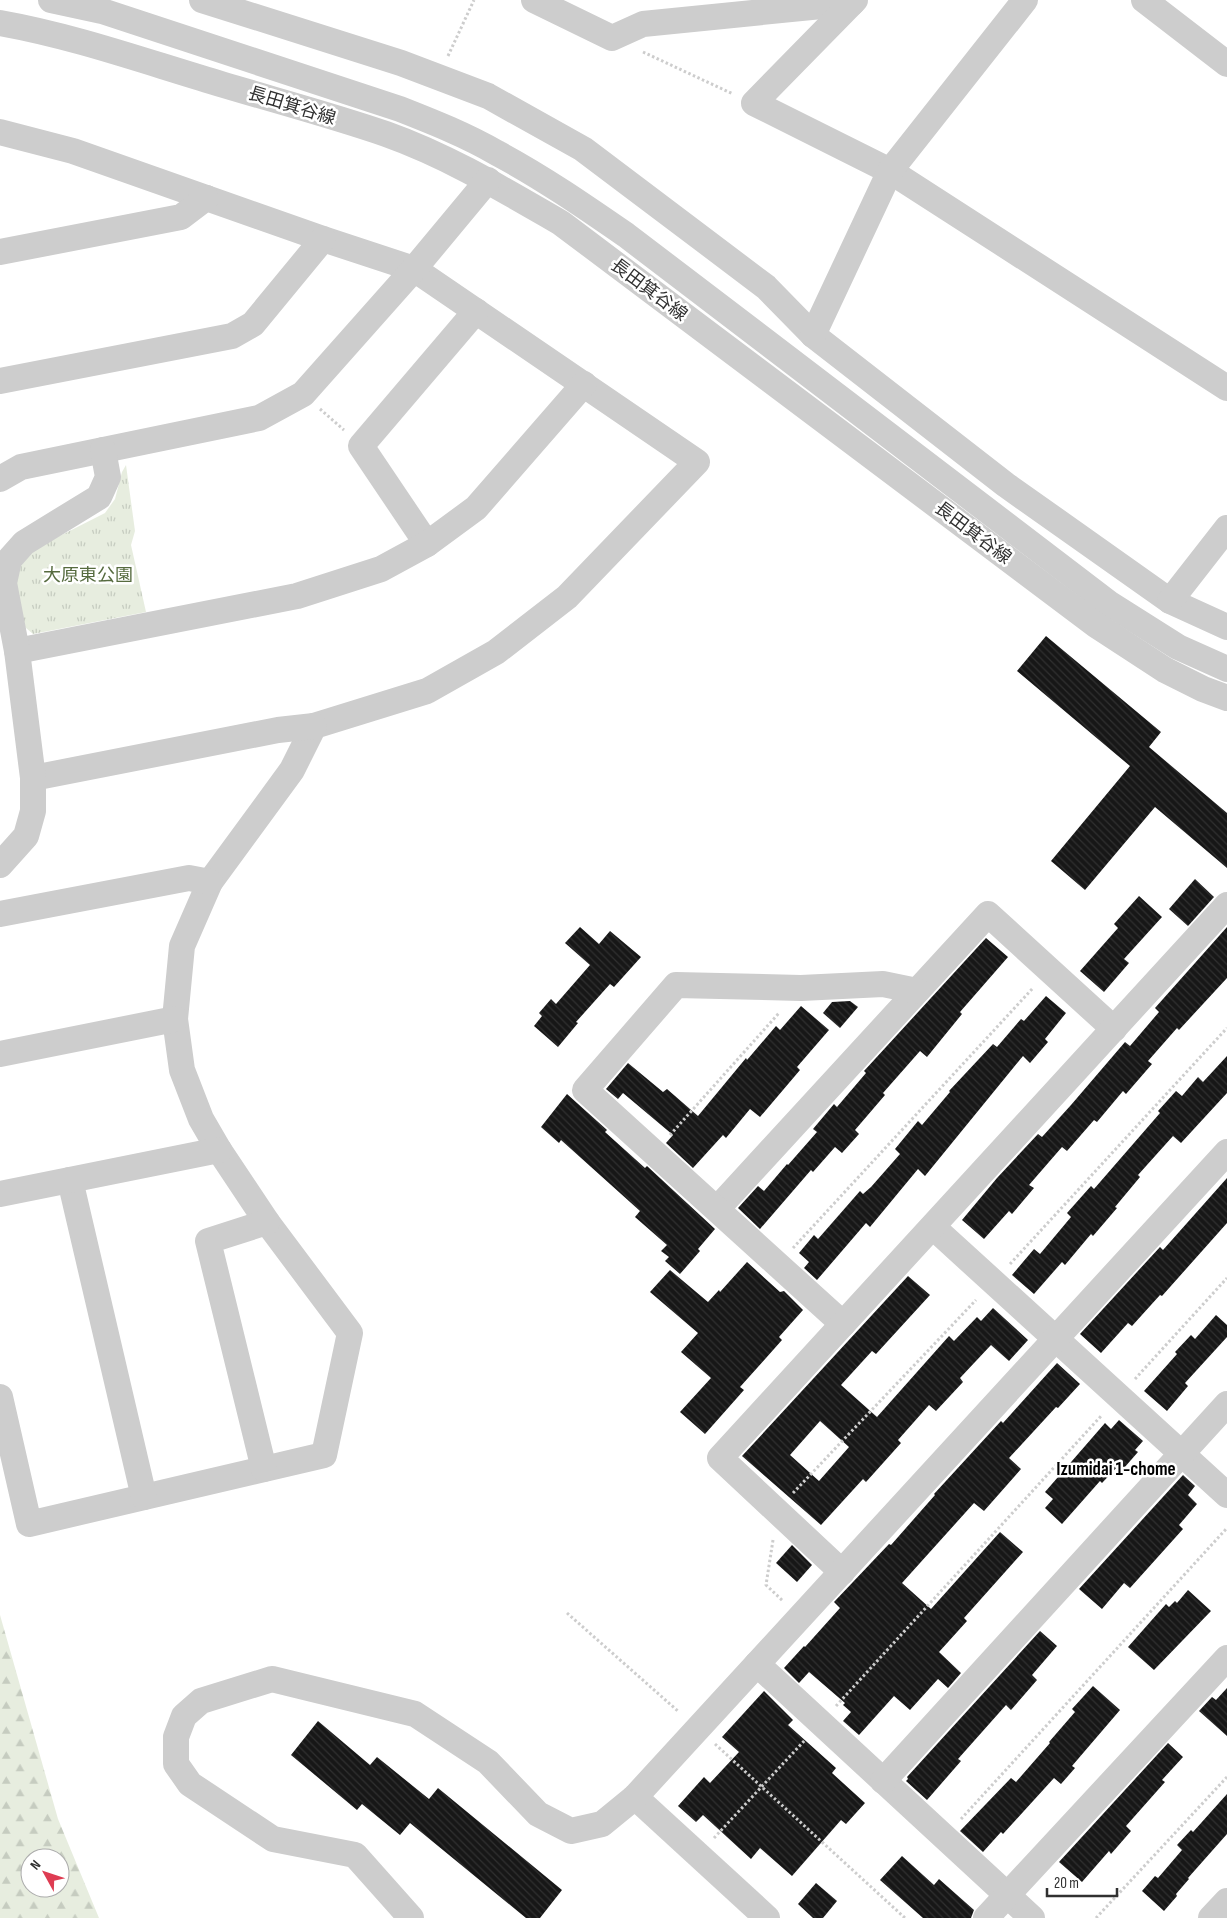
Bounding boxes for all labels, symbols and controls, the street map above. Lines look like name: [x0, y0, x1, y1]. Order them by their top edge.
street label: 長田箕谷線: [246, 83, 338, 129]
street label: 長田箕谷線: [607, 255, 691, 325]
street label: 長田箕谷線: [931, 498, 1015, 568]
park label: 大原東公園: [43, 565, 133, 586]
district label: Izumidai 1-chome: [1056, 1458, 1176, 1481]
north arrow: [20, 1848, 70, 1898]
text: N: [27, 1857, 44, 1873]
scale bar: [1047, 1866, 1117, 1898]
text: 20 m: [1054, 1874, 1079, 1893]

